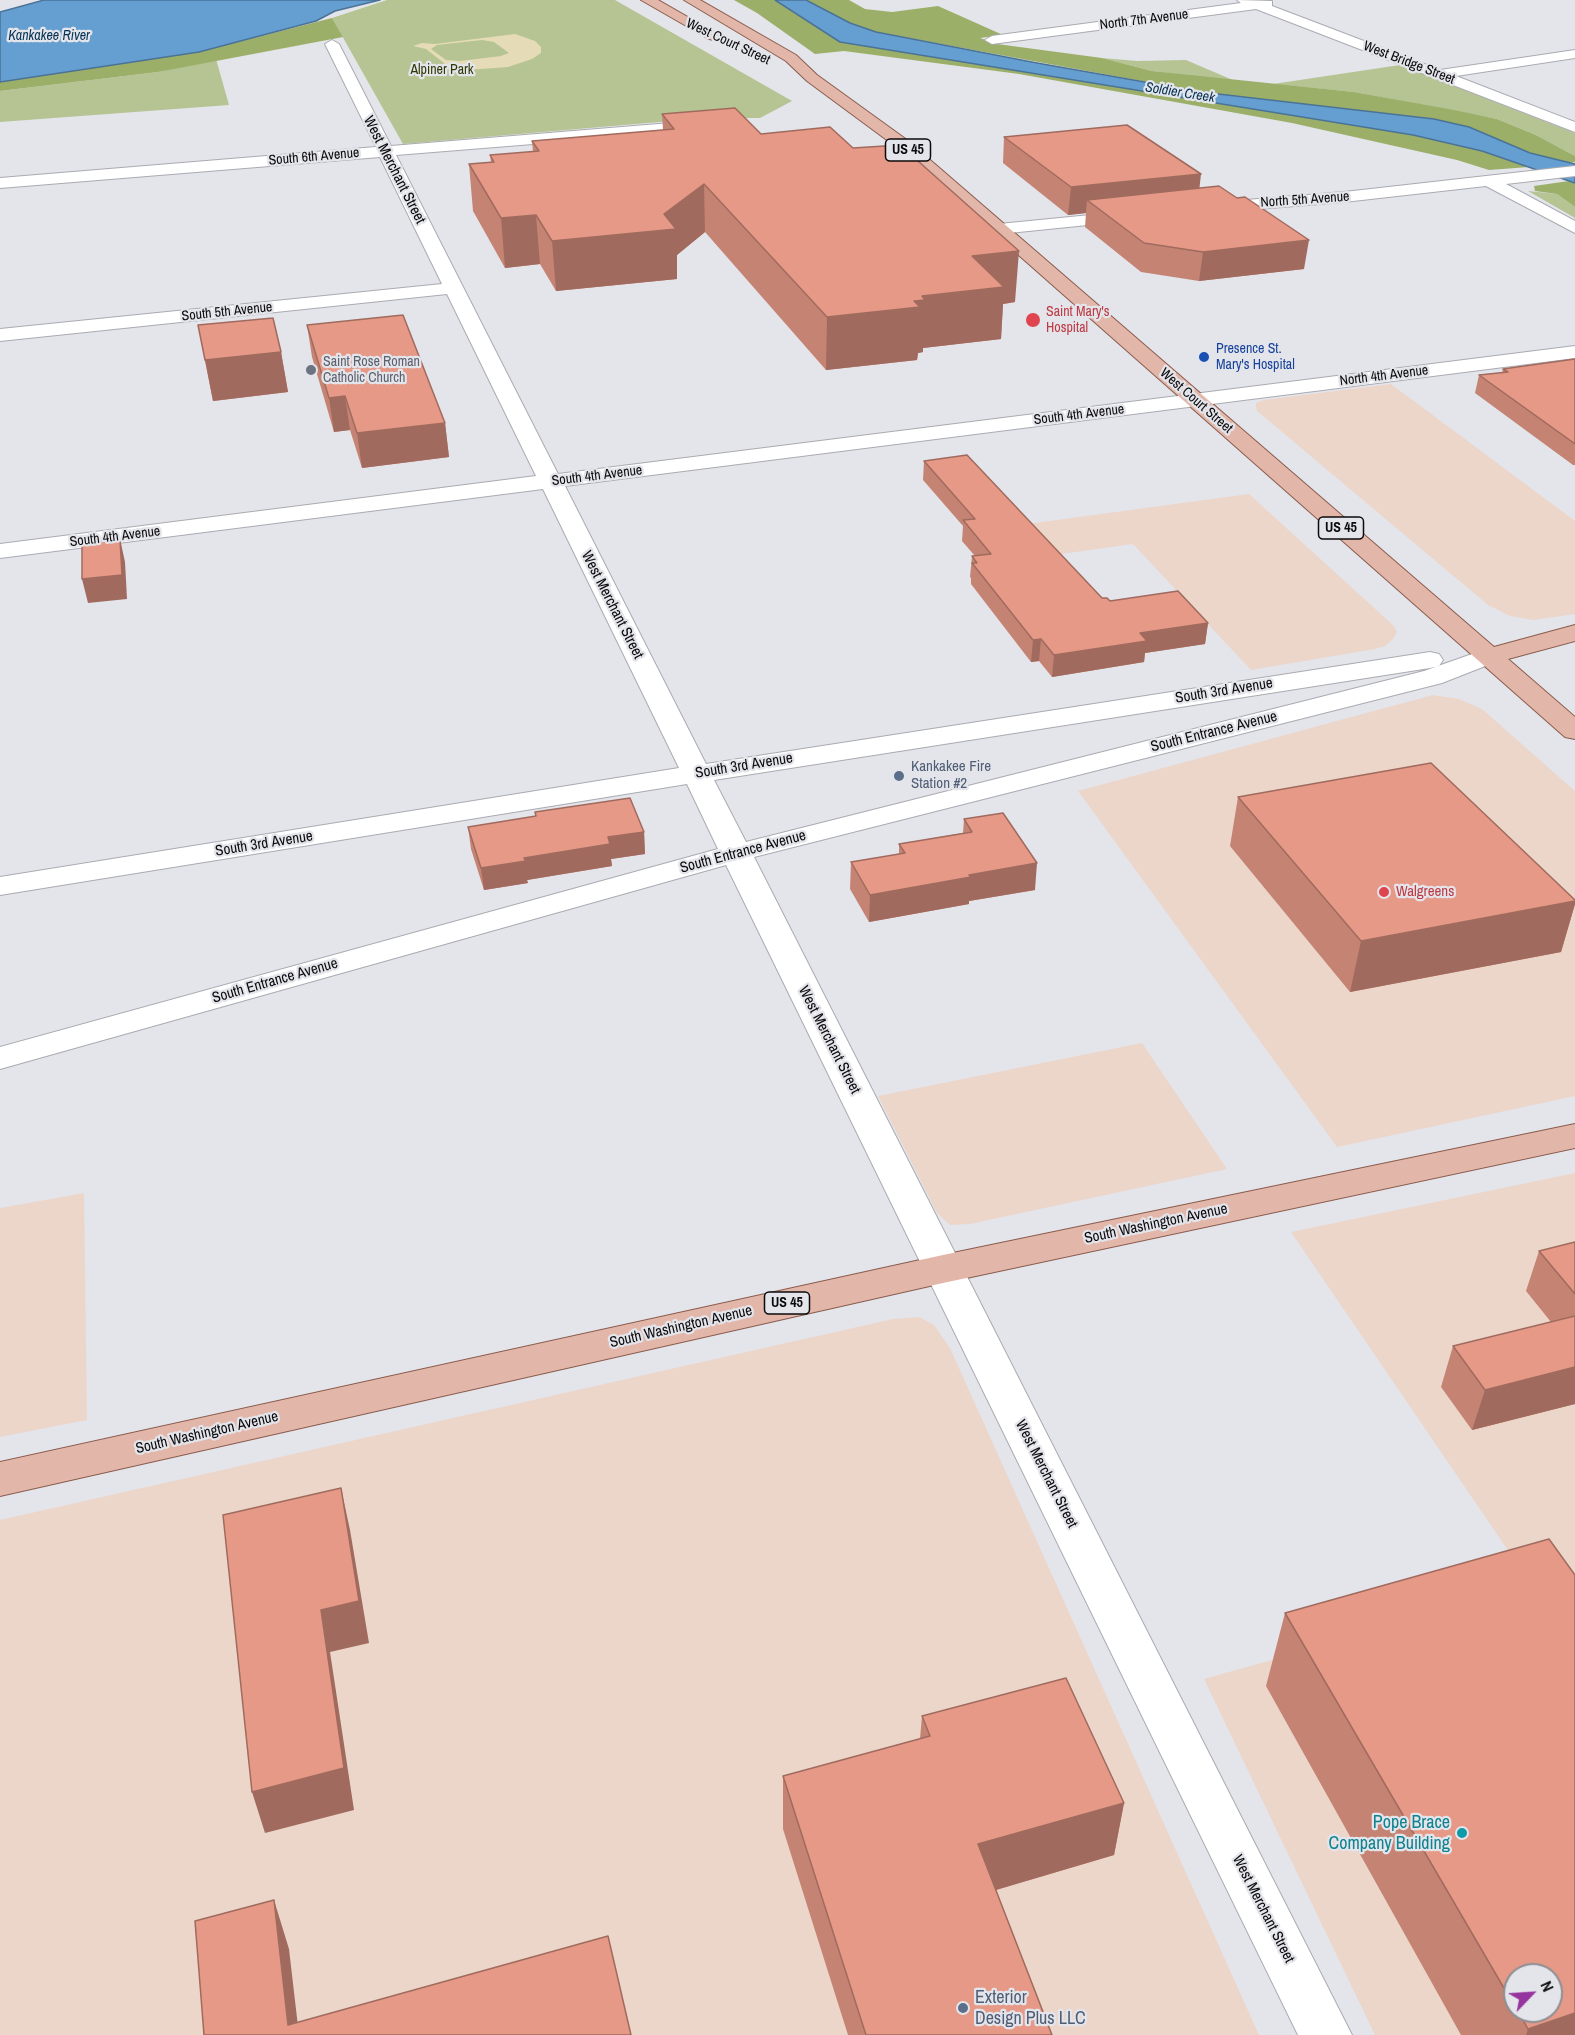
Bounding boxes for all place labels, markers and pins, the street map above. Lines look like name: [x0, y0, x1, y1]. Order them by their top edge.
place label: Saint Mary's Hospital: [1046, 304, 1109, 336]
marker: Saint Mary's Hospital: [1024, 311, 1042, 329]
place label: Presence St. Mary's Hospital: [1216, 341, 1295, 374]
marker: Presence St. Mary's Hospital: [1197, 350, 1211, 364]
place label: Saint Rose Roman Catholic Church: [323, 354, 420, 386]
marker: Saint Rose Roman Catholic Church: [304, 363, 318, 377]
place label: Kankakee Fire Station #2: [911, 758, 991, 793]
marker: Kankakee Fire Station #2: [892, 769, 906, 783]
place label: Walgreens: [1396, 883, 1454, 901]
marker: Walgreens: [1377, 885, 1391, 899]
place label: Pope Brace Company Building: [1329, 1812, 1450, 1854]
marker: Pope Brace Company Building: [1455, 1826, 1469, 1840]
place label: Exterior Design Plus LLC: [975, 1987, 1086, 2030]
marker: Exterior Design Plus LLC: [956, 2001, 970, 2015]

